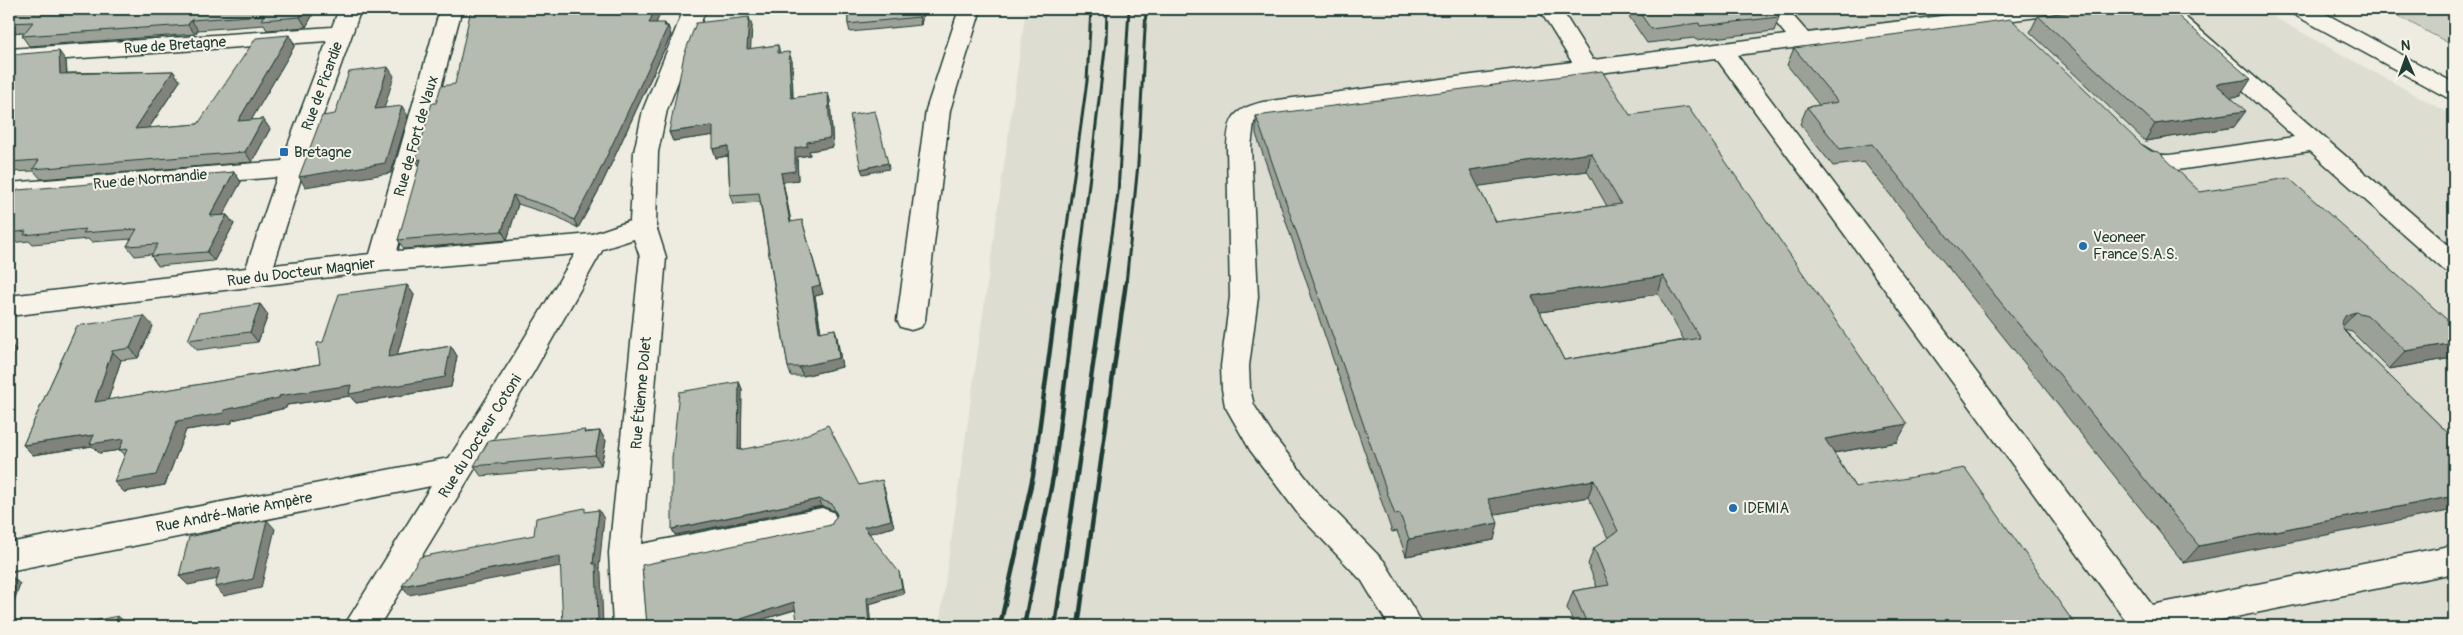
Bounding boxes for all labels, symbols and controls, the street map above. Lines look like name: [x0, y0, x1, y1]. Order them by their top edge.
street label: Rue de Bretagne: [123, 32, 227, 59]
north arrow: [2380, 32, 2430, 82]
text: N: [2401, 37, 2411, 54]
street label: Rue de Picardie: [298, 39, 348, 133]
street label: Rue de Fort de Vaux: [390, 73, 443, 199]
place label: Bretagne: [294, 143, 352, 162]
marker: Bretagne: [278, 146, 290, 158]
street label: Rue de Normandie: [92, 165, 208, 194]
place label: Veoneer France S.A.S.: [2093, 228, 2178, 264]
marker: Veoneer France S.A.S.: [2077, 240, 2089, 252]
street label: Rue du Docteur Magnier: [226, 254, 377, 291]
street label: Rue Étienne Dolet: [627, 335, 656, 450]
street label: Rue du Docteur Cotoni: [435, 371, 526, 502]
street label: Rue André-Marie Ampère: [154, 488, 314, 537]
place label: IDEMIA: [1743, 499, 1789, 518]
marker: IDEMIA: [1727, 502, 1739, 514]

